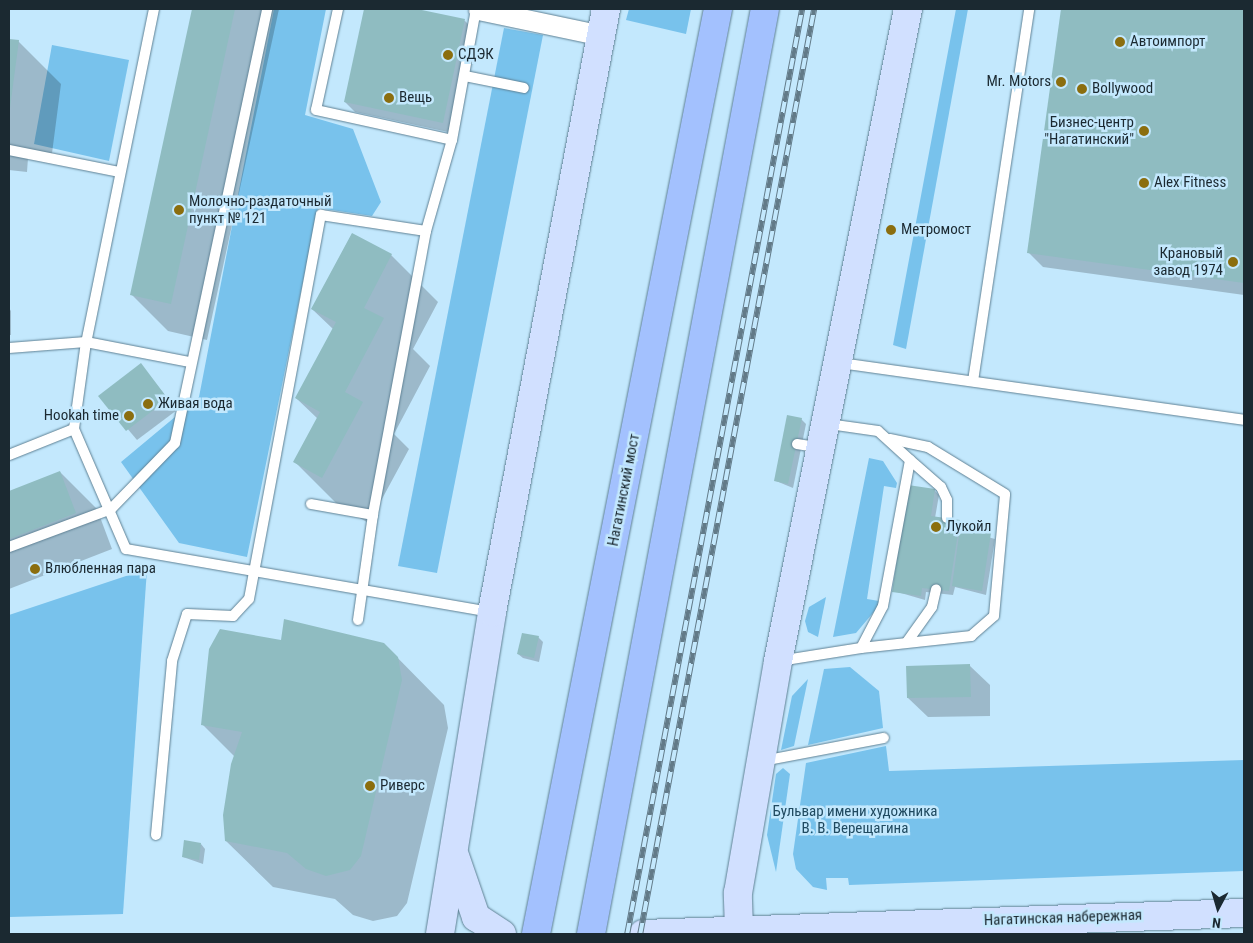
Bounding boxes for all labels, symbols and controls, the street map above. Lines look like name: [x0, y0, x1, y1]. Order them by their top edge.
place label: Автоимпорт: [1130, 33, 1205, 51]
marker: Автоимпорт: [1114, 36, 1126, 48]
place label: СДЭК: [458, 46, 494, 64]
marker: СДЭК: [442, 49, 454, 61]
place label: Mr. Motors: [987, 73, 1051, 91]
marker: Mr. Motors: [1055, 76, 1067, 88]
place label: Bollywood: [1092, 80, 1153, 98]
marker: Bollywood: [1076, 83, 1088, 95]
place label: Вещь: [399, 89, 432, 107]
marker: Вещь: [383, 92, 395, 104]
place label: Бизнес-центр "Нагатинский": [1044, 113, 1134, 148]
marker: Бизнес-центр "Нагатинский": [1138, 125, 1150, 137]
place label: Alex Fitness: [1154, 174, 1226, 192]
marker: Alex Fitness: [1138, 177, 1150, 189]
place label: Молочно-раздаточный пункт № 121: [189, 192, 332, 227]
marker: Молочно-раздаточный пункт № 121: [173, 204, 185, 216]
place label: Метромост: [901, 221, 971, 239]
marker: Метромост: [885, 224, 897, 236]
place label: Крановый завод 1974: [1153, 244, 1223, 279]
marker: Крановый завод 1974: [1227, 256, 1239, 268]
place label: Живая вода: [158, 395, 233, 413]
marker: Живая вода: [142, 398, 154, 410]
place label: Hookah time: [44, 407, 119, 425]
marker: Hookah time: [123, 410, 135, 422]
street label: Нагатинский мост: [604, 432, 644, 548]
place label: Лукойл: [946, 518, 991, 536]
marker: Лукойл: [930, 521, 942, 533]
place label: Влюбленная пара: [45, 560, 156, 578]
marker: Влюбленная пара: [29, 563, 41, 575]
place label: Риверс: [380, 777, 425, 795]
marker: Риверс: [364, 780, 376, 792]
park label: Бульвар имени художника В. В. Верещагина: [772, 802, 938, 837]
north arrow: [1193, 883, 1243, 933]
street label: Нагатинская набережная: [984, 906, 1142, 930]
text: N: [1211, 915, 1222, 931]

